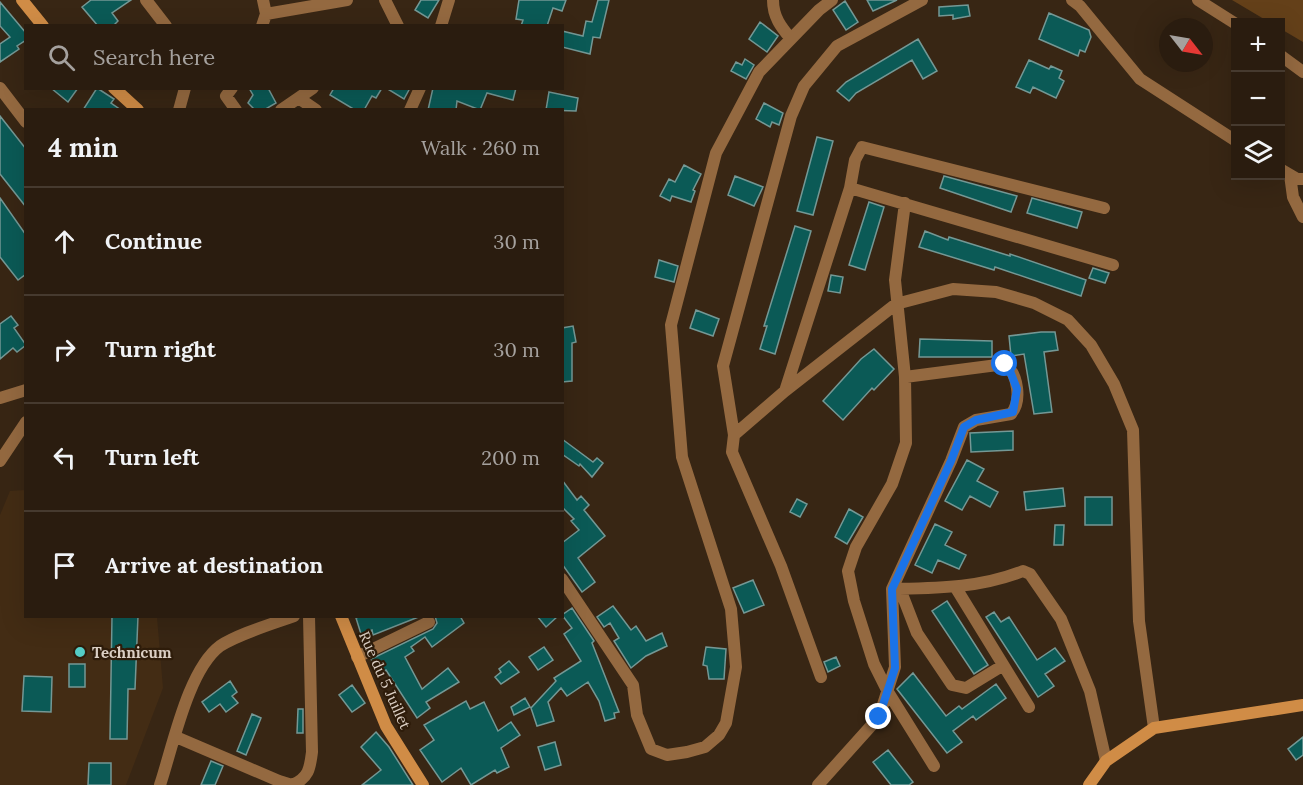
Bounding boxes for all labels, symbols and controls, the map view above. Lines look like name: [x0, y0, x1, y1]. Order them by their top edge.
north arrow: [1159, 18, 1213, 72]
map controls: [1231, 18, 1285, 180]
button: +: [1231, 18, 1285, 72]
search box: [24, 24, 564, 90]
icon: search: [45, 41, 78, 74]
text: Search here: [93, 43, 215, 71]
button: −: [1231, 72, 1285, 126]
button: layers: [1231, 126, 1285, 180]
text: 4 min: [48, 131, 118, 164]
text: Walk · 260 m: [421, 135, 540, 160]
icon: ahead: [48, 225, 81, 258]
text: Continue: [105, 227, 202, 255]
text: 30 m: [493, 229, 540, 254]
icon: right: [48, 333, 81, 366]
text: Turn right: [105, 335, 216, 363]
text: 30 m: [493, 337, 540, 362]
route start: [991, 350, 1017, 376]
icon: left: [48, 441, 81, 474]
text: Turn left: [105, 443, 199, 471]
text: 200 m: [481, 445, 540, 470]
icon: arrive: [48, 549, 81, 582]
text: Arrive at destination: [105, 551, 323, 579]
street label: Rue du 5 Juillet: [355, 628, 415, 732]
place label: Technicum: [92, 643, 172, 662]
marker: Technicum: [73, 645, 87, 659]
route end: [865, 703, 891, 729]

